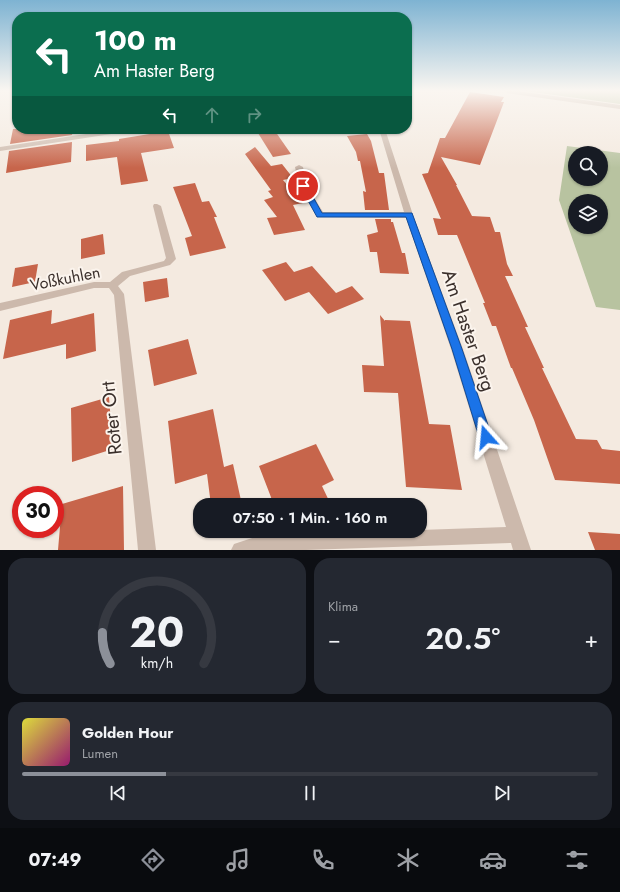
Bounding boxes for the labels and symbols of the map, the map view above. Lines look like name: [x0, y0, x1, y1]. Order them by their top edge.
pin: [286, 169, 320, 203]
street label: Voßkuhlen: [28, 260, 102, 297]
street label: Am Haster Berg: [435, 266, 502, 395]
street label: Roter Ort: [94, 379, 129, 456]
position arrow: [465, 416, 507, 458]
speed limit sign: 30: [12, 486, 64, 538]

